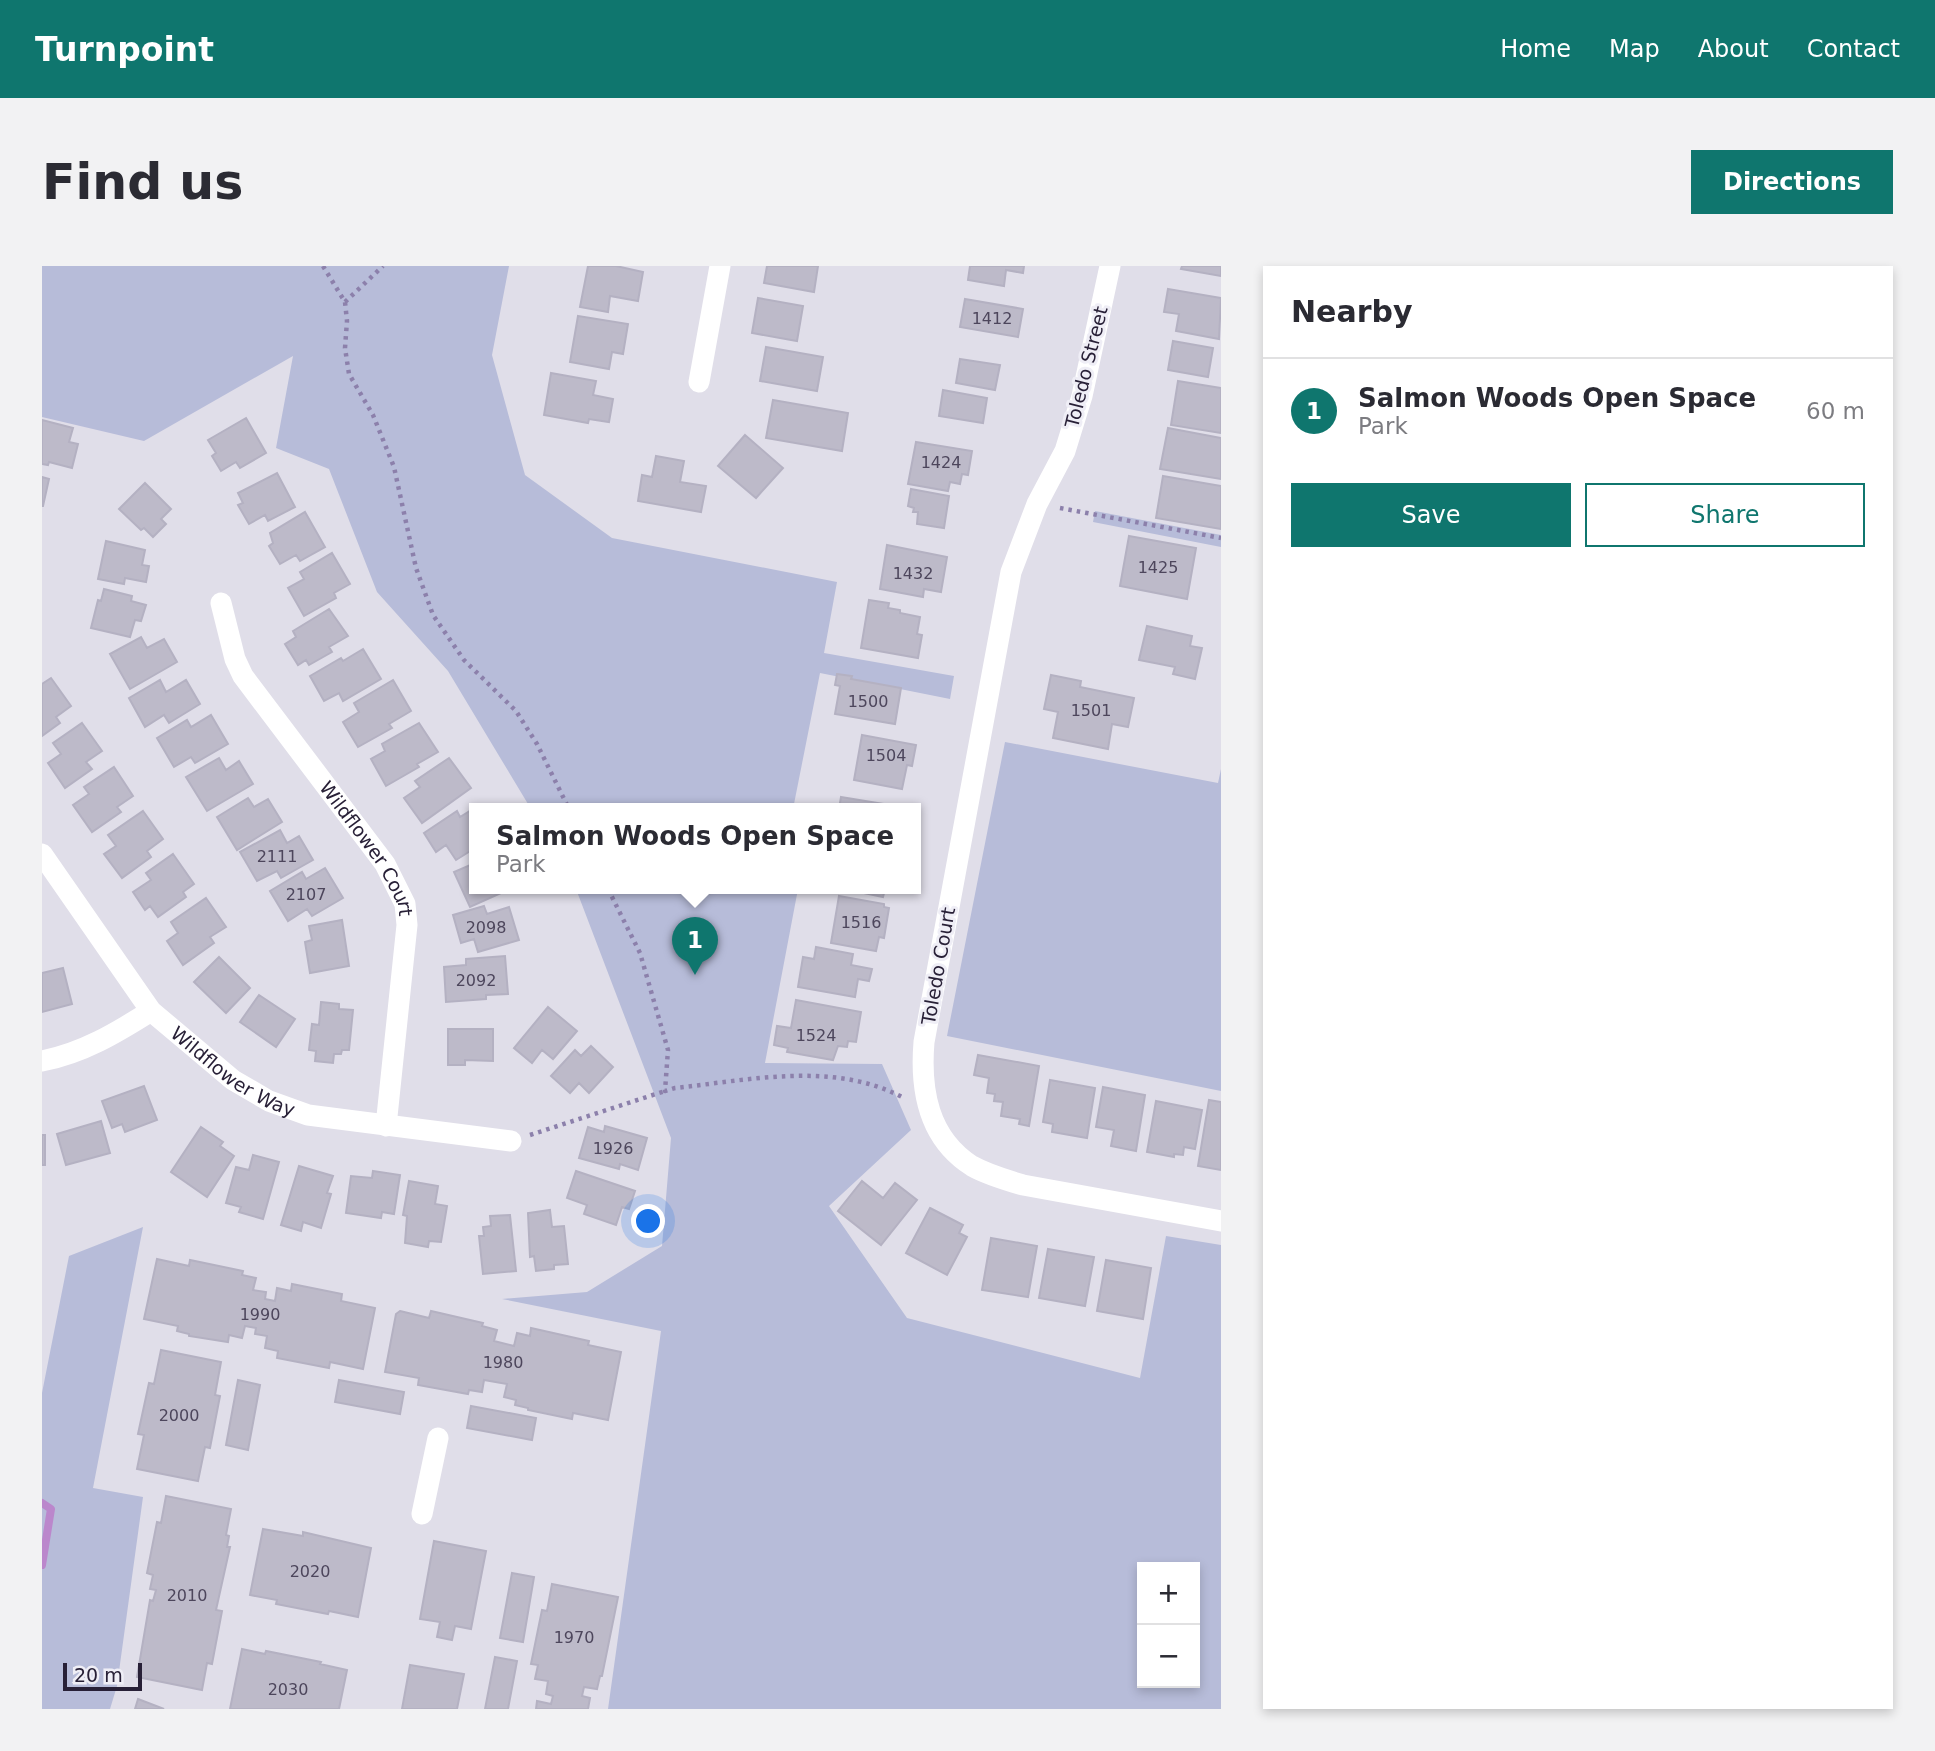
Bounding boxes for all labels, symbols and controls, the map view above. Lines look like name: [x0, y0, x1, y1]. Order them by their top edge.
text: Turnpoint: [35, 30, 214, 69]
text: Home: [1500, 35, 1571, 63]
text: Map: [1609, 35, 1660, 63]
text: About: [1698, 35, 1769, 63]
text: Contact: [1807, 35, 1900, 63]
button: Directions: [1691, 150, 1893, 214]
text: Find us: [42, 154, 243, 211]
text: Nearby: [1291, 294, 1413, 329]
street label: Toledo Street: [1060, 304, 1112, 431]
house number: 1412: [972, 309, 1012, 328]
text: Salmon Woods Open Space: [1358, 383, 1756, 413]
text: 1: [1306, 398, 1322, 424]
text: 60 m: [1806, 398, 1865, 424]
text: Park: [1358, 413, 1408, 439]
house number: 1424: [921, 453, 961, 472]
button: Save: [1291, 483, 1571, 547]
button: Share: [1585, 483, 1865, 547]
house number: 1425: [1138, 558, 1178, 577]
house number: 1432: [893, 564, 933, 583]
house number: 1500: [848, 692, 888, 711]
house number: 1501: [1071, 701, 1111, 720]
house number: 1504: [866, 746, 906, 765]
street label: Wildflower Court: [315, 777, 417, 917]
popup: [469, 803, 921, 894]
text: Salmon Woods Open Space: [496, 821, 894, 851]
house number: 2111: [257, 847, 297, 866]
text: Park: [496, 851, 546, 877]
house number: 2107: [286, 885, 326, 904]
street label: Toledo Court: [917, 906, 959, 1027]
house number: 1516: [841, 913, 881, 932]
pin: 1: [672, 917, 718, 975]
house number: 2098: [466, 918, 506, 937]
house number: 2092: [456, 971, 496, 990]
street label: Wildflower Way: [167, 1022, 298, 1121]
house number: 1524: [796, 1026, 836, 1045]
house number: 1926: [593, 1139, 633, 1158]
your location: [631, 1204, 665, 1238]
house number: 1990: [240, 1305, 280, 1324]
house number: 1980: [483, 1353, 523, 1372]
house number: 2000: [159, 1406, 199, 1425]
house number: 2020: [290, 1562, 330, 1581]
map controls: [1137, 1562, 1200, 1688]
button: +: [1137, 1562, 1200, 1625]
house number: 2010: [167, 1586, 207, 1605]
button: −: [1137, 1625, 1200, 1688]
house number: 1970: [554, 1628, 594, 1647]
scale bar: [63, 1660, 142, 1692]
text: 20 m: [74, 1664, 123, 1686]
house number: 2030: [268, 1680, 308, 1699]

